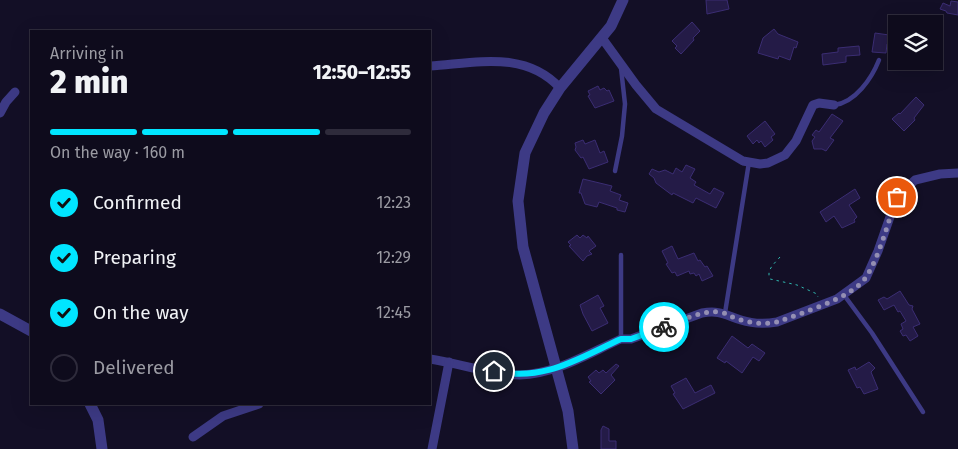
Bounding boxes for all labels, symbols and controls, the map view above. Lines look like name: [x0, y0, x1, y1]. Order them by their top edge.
map controls: [888, 15, 943, 70]
button: layers: [888, 15, 943, 70]
text: Arriving in: [50, 44, 124, 63]
text: 12:50–12:55: [313, 61, 411, 84]
text: 2 min: [50, 63, 128, 101]
text: On the way · 160 m: [50, 143, 185, 162]
pin: [876, 176, 918, 218]
icon: bag: [883, 183, 911, 211]
icon: check: [50, 189, 78, 217]
text: Confirmed: [93, 191, 182, 214]
text: 12:23: [376, 193, 411, 212]
icon: check: [50, 244, 78, 272]
text: Preparing: [93, 246, 176, 269]
text: 12:29: [376, 248, 411, 267]
icon: check: [50, 299, 78, 327]
text: On the way: [93, 301, 189, 324]
courier: [639, 302, 689, 352]
text: 12:45: [376, 303, 411, 322]
icon: bike: [650, 313, 678, 341]
pin: [473, 350, 515, 392]
text: Delivered: [93, 356, 175, 379]
icon: home: [480, 357, 508, 385]

